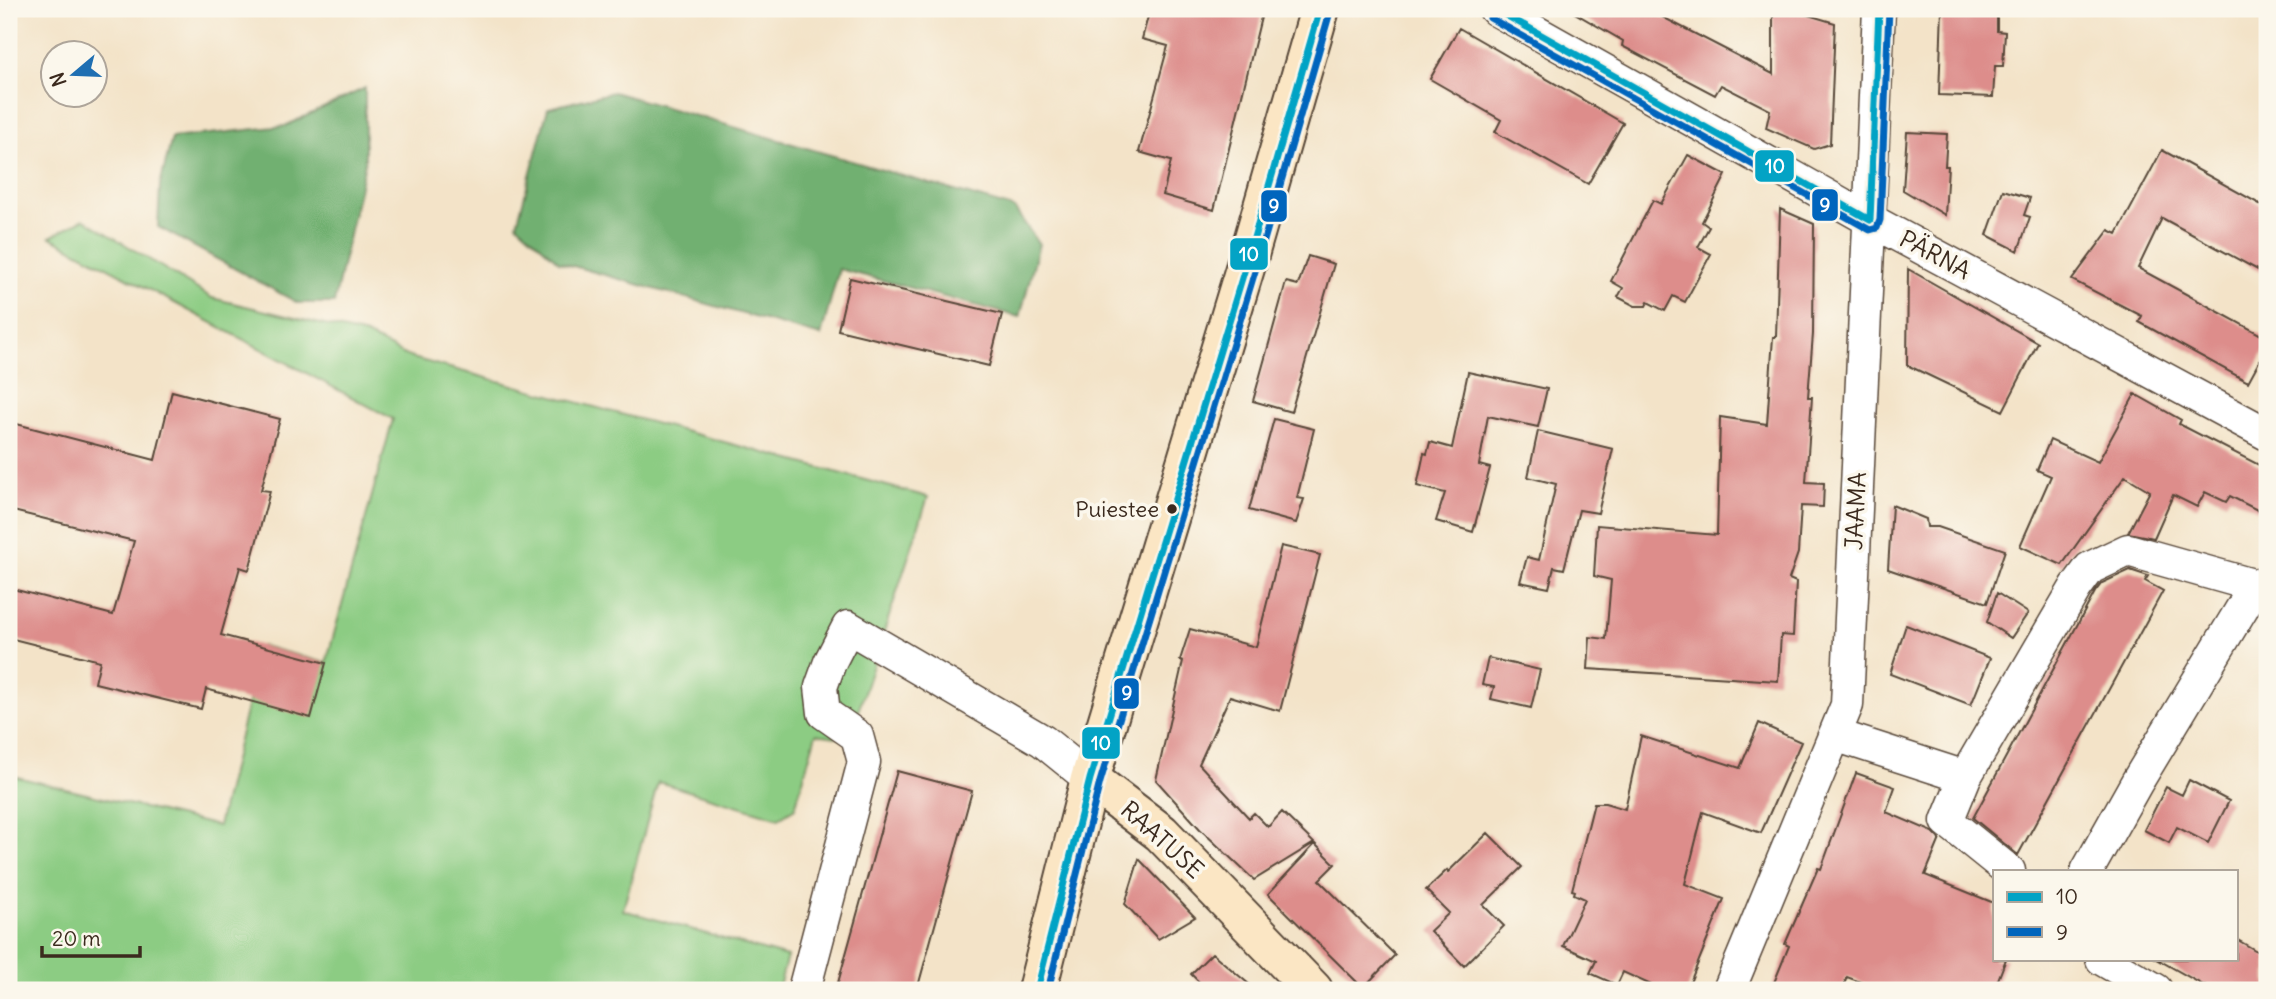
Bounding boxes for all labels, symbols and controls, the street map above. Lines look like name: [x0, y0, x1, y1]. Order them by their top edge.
north arrow: [38, 38, 108, 108]
text: N: [44, 69, 71, 90]
line badge: 10: [1754, 149, 1795, 183]
text: 10: [1765, 154, 1785, 178]
line badge: 9: [1811, 188, 1839, 222]
line badge: 9: [1260, 189, 1288, 223]
text: 9: [1820, 193, 1831, 217]
text: 9: [1269, 194, 1280, 218]
street label: PÄRNA: [1895, 223, 1976, 285]
line badge: 10: [1229, 237, 1269, 271]
text: 10: [1239, 242, 1259, 266]
street label: JAAMA: [1838, 471, 1872, 551]
place label: Puiestee: [1075, 495, 1159, 523]
marker: Puiestee: [1165, 502, 1179, 516]
line badge: 9: [1113, 677, 1140, 710]
text: 9: [1122, 681, 1133, 705]
line badge: 10: [1081, 726, 1121, 760]
text: 10: [1091, 731, 1111, 755]
street label: RAATUSE: [1115, 794, 1210, 884]
legend: [1993, 870, 2238, 960]
text: 10: [2056, 883, 2078, 910]
scale bar: [42, 915, 140, 959]
text: 9: [2056, 919, 2068, 946]
text: 20 m: [52, 925, 101, 952]

